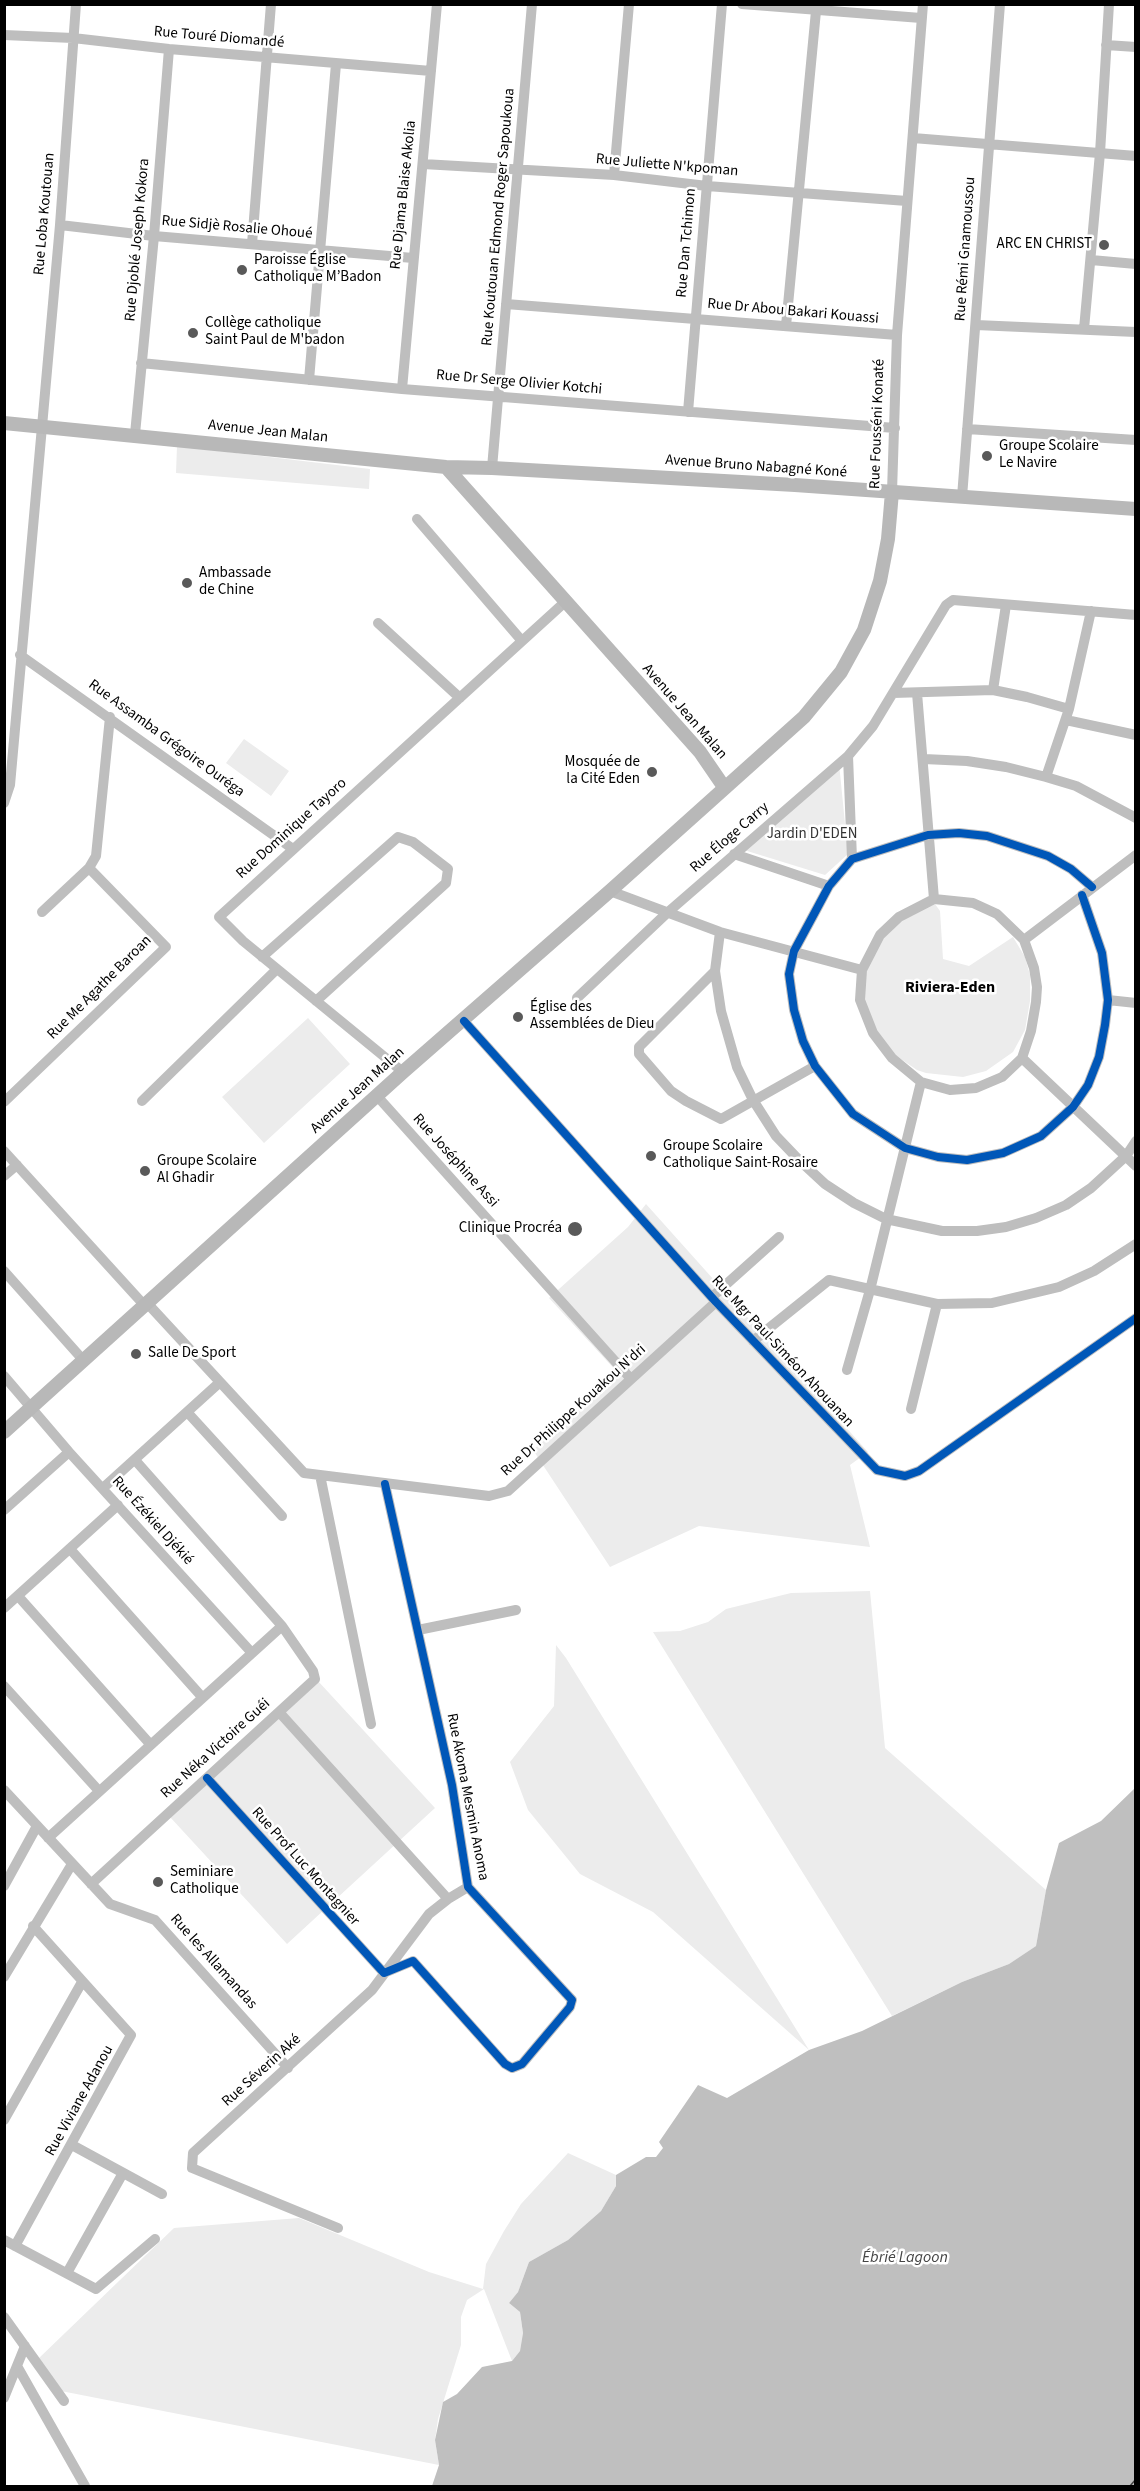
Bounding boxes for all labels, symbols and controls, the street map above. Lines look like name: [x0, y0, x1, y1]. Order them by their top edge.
street label: Rue Touré Diomandé: [153, 23, 285, 53]
street label: Rue Koutouan Edmond Roger Sapoukoua: [479, 87, 519, 347]
street label: Rue Djama Blaise Akolia: [387, 120, 421, 270]
street label: Rue Juliette N'kpoman: [595, 151, 739, 181]
street label: Rue Loba Koutouan: [31, 152, 59, 276]
street label: Rue Djoblé Joseph Kokora: [122, 158, 154, 322]
street label: Rue Rémi Gnamoussou: [952, 176, 980, 322]
street label: Rue Dan Tchimon: [673, 188, 701, 298]
street label: Rue Sidjè Rosalie Ohoué: [161, 212, 313, 244]
place label: ARC EN CHRIST: [997, 236, 1092, 254]
marker: ARC EN CHRIST: [1097, 238, 1111, 252]
place label: Paroisse Église Catholique M’Badon: [254, 252, 381, 287]
marker: Paroisse Église Catholique M’Badon: [235, 263, 249, 277]
street label: Rue Dr Abou Bakari Kouassi: [706, 296, 880, 328]
place label: Collège catholique Saint Paul de M'badon: [205, 315, 345, 350]
marker: Collège catholique Saint Paul de M'badon: [186, 326, 200, 340]
street label: Rue Fousséni Konaté: [867, 359, 889, 489]
street label: Rue Dr Serge Olivier Kotchi: [435, 367, 603, 399]
street label: Avenue Jean Malan: [207, 417, 329, 447]
place label: Groupe Scolaire Le Navire: [999, 438, 1099, 473]
marker: Groupe Scolaire Le Navire: [980, 449, 994, 463]
street label: Avenue Bruno Nabagné Koné: [664, 452, 848, 482]
place label: Ambassade de Chine: [199, 565, 271, 600]
marker: Ambassade de Chine: [180, 576, 194, 590]
street label: Avenue Jean Malan: [638, 661, 730, 763]
street label: Rue Assamba Grégoire Ouréga: [84, 676, 248, 802]
place label: Mosquée de la Cité Eden: [565, 754, 640, 789]
marker: Mosquée de la Cité Eden: [645, 765, 659, 779]
street label: Rue Dominique Tayoro: [233, 775, 351, 883]
street label: Rue Éloge Carry: [687, 799, 773, 877]
park label: Jardin D'EDEN: [767, 826, 857, 844]
street label: Rue Me Agathe Baroan: [44, 932, 156, 1044]
district label: Riviera-Eden: [905, 978, 995, 998]
place label: Église des Assemblées de Dieu: [530, 999, 654, 1034]
marker: Église des Assemblées de Dieu: [511, 1010, 525, 1024]
street label: Avenue Jean Malan: [307, 1044, 409, 1138]
street label: Rue Joséphine Assi: [408, 1110, 502, 1212]
place label: Groupe Scolaire Catholique Saint-Rosaire: [663, 1138, 818, 1173]
marker: Groupe Scolaire Catholique Saint-Rosaire: [644, 1149, 658, 1163]
place label: Groupe Scolaire Al Ghadir: [157, 1153, 257, 1188]
marker: Groupe Scolaire Al Ghadir: [138, 1164, 152, 1178]
place label: Clinique Procréa: [459, 1220, 562, 1238]
marker: Clinique Procréa: [566, 1220, 584, 1238]
street label: Rue Mgr Paul-Siméon Ahouanan: [707, 1272, 857, 1432]
street label: Rue Dr Philippe Kouakou N'dri: [498, 1341, 650, 1481]
place label: Salle De Sport: [148, 1345, 236, 1363]
marker: Salle De Sport: [129, 1347, 143, 1361]
street label: Rue Ézékiel Djékié: [108, 1473, 196, 1569]
street label: Rue Néka Victoire Guéi: [158, 1695, 274, 1803]
street label: Rue Akoma Mesmin Anoma: [442, 1712, 492, 1882]
street label: Rue Prof Luc Montagnier: [247, 1804, 363, 1930]
place label: Seminiare Catholique: [170, 1864, 239, 1899]
marker: Seminiare Catholique: [151, 1875, 165, 1889]
street label: Rue les Allamandas: [166, 1911, 260, 2013]
street label: Rue Séverin Aké: [219, 2031, 305, 2111]
street label: Rue Viviane Adanou: [42, 2042, 118, 2160]
water label: Ébrié Lagoon: [862, 2248, 948, 2268]

